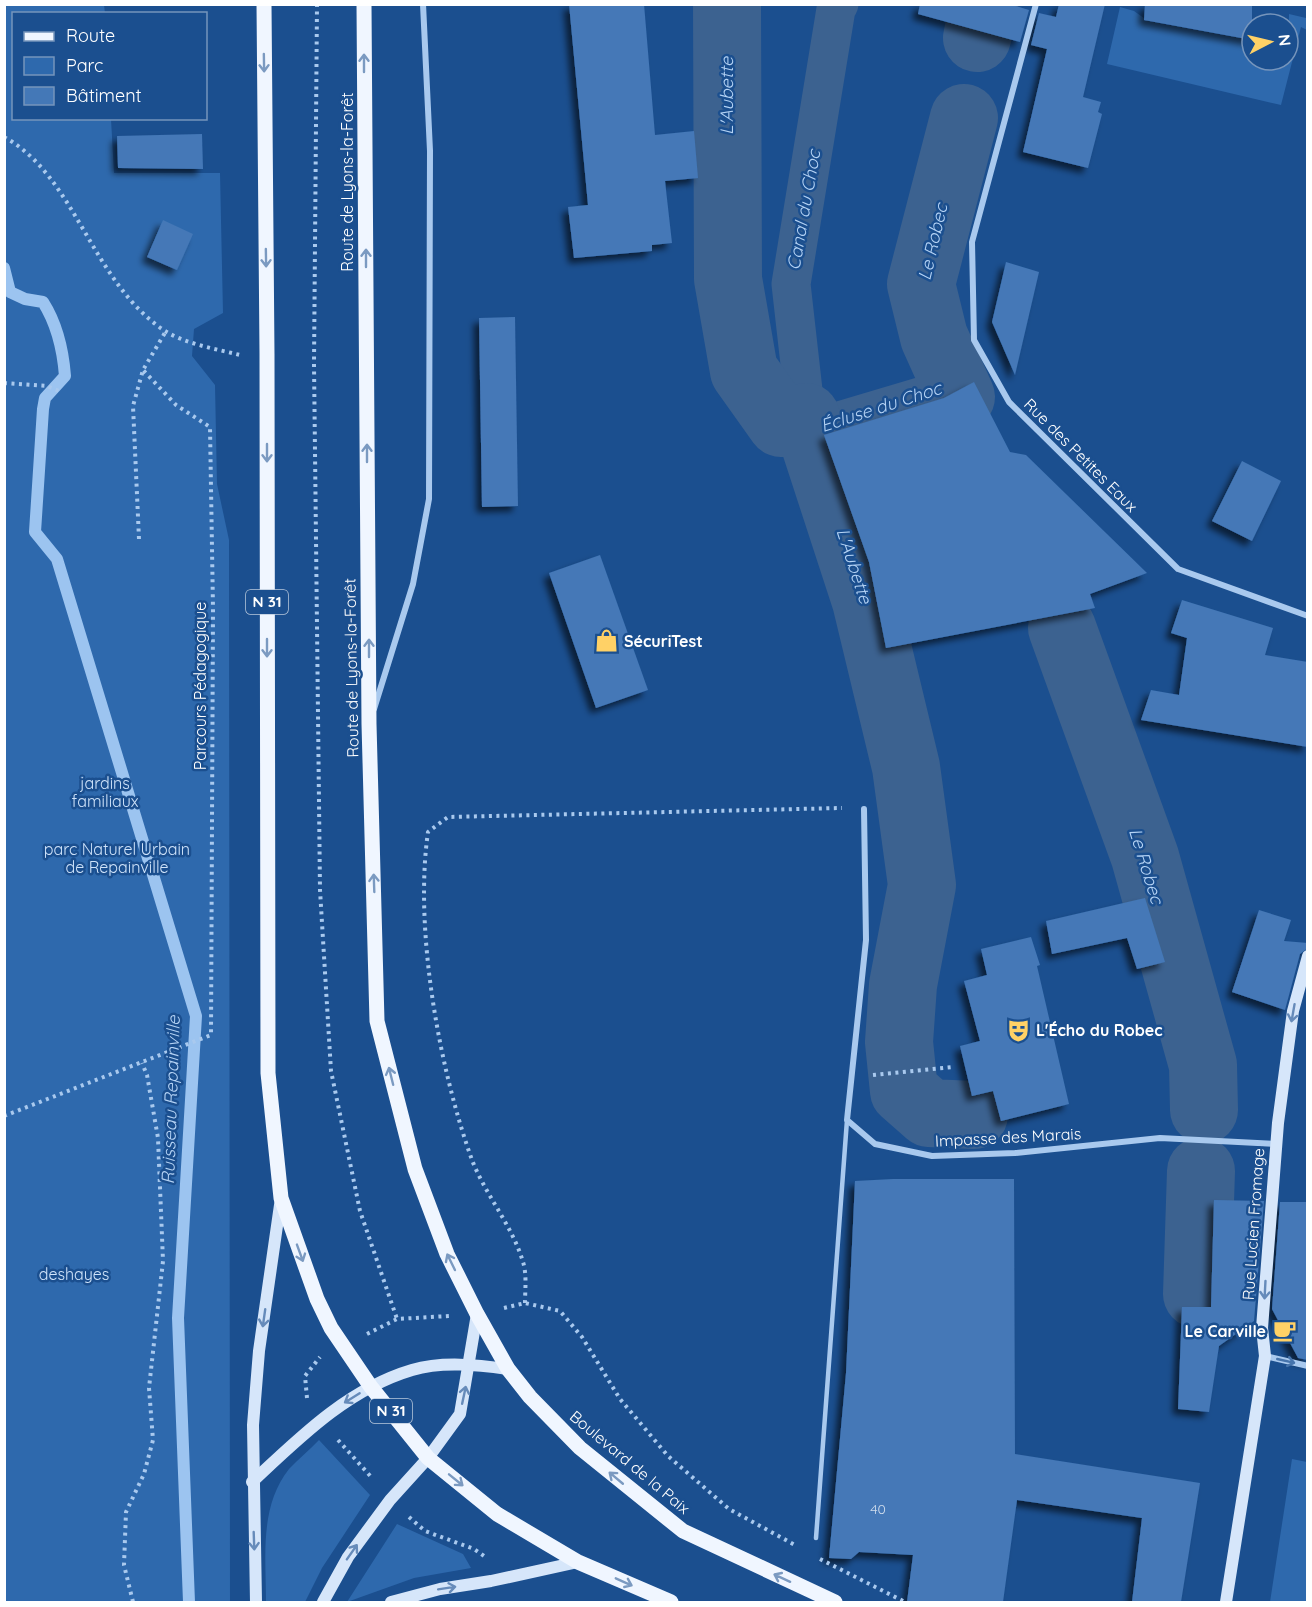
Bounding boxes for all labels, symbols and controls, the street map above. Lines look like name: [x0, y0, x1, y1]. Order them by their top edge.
legend: [12, 12, 207, 120]
north arrow: [1240, 12, 1300, 72]
text: Route: [66, 24, 115, 47]
text: N: [1274, 33, 1296, 47]
one-way arrow: [258, 52, 270, 72]
text: Parc: [66, 54, 103, 77]
one-way arrow: [359, 54, 370, 74]
water label: L'Aubette: [715, 56, 738, 135]
text: Bâtiment: [66, 84, 142, 107]
street label: Route de Lyons-la-Forêt: [337, 92, 357, 272]
water label: Canal du Choc: [782, 146, 826, 272]
water label: Le Robec: [913, 200, 953, 282]
one-way arrow: [260, 247, 272, 267]
one-way arrow: [360, 249, 372, 269]
water label: Écluse du Choc: [817, 376, 946, 437]
street label: Rue des Petites Eaux: [1020, 394, 1142, 516]
one-way arrow: [261, 442, 273, 462]
one-way arrow: [361, 444, 373, 464]
water label: L'Aubette: [831, 525, 878, 607]
street label: Route de Lyons-la-Forêt: [339, 578, 363, 758]
road number: N 31: [246, 590, 288, 614]
street label: Parcours Pédagogique: [190, 602, 210, 770]
shop icon: SécuriTest: [593, 628, 619, 654]
place label: SécuriTest: [624, 631, 703, 651]
one-way arrow: [261, 637, 273, 657]
one-way arrow: [363, 639, 375, 659]
park label: jardins familiaux: [72, 773, 139, 811]
water label: Le Robec: [1124, 825, 1169, 908]
park label: parc Naturel Urbain de Repainville: [44, 839, 190, 877]
one-way arrow: [368, 874, 380, 894]
one-way arrow: [1287, 1002, 1298, 1022]
water label: Ruisseau Repainville: [156, 1014, 185, 1185]
theatre icon: L'Écho du Robec: [1005, 1017, 1031, 1043]
place label: L'Écho du Robec: [1036, 1020, 1163, 1040]
one-way arrow: [385, 1067, 397, 1086]
street label: Impasse des Marais: [934, 1123, 1082, 1151]
street label: Rue Lucien Fromage: [1238, 1147, 1268, 1301]
one-way arrow: [296, 1243, 307, 1262]
one-way arrow: [445, 1253, 456, 1271]
park label: deshayes: [39, 1264, 109, 1284]
one-way arrow: [1259, 1280, 1270, 1300]
one-way arrow: [258, 1308, 269, 1328]
cafe icon: Le Carville: [1271, 1318, 1297, 1344]
place label: Le Carville: [1185, 1321, 1266, 1341]
one-way arrow: [1276, 1356, 1296, 1367]
one-way arrow: [459, 1385, 470, 1405]
one-way arrow: [344, 1393, 361, 1405]
road number: N 31: [370, 1399, 412, 1423]
street label: Boulevard de la Paix: [566, 1406, 694, 1518]
one-way arrow: [609, 1471, 624, 1485]
one-way arrow: [448, 1474, 464, 1487]
house number: 40: [870, 1500, 886, 1518]
one-way arrow: [248, 1530, 260, 1550]
one-way arrow: [346, 1544, 358, 1560]
one-way arrow: [773, 1571, 791, 1583]
one-way arrow: [615, 1577, 633, 1588]
one-way arrow: [437, 1582, 457, 1593]

